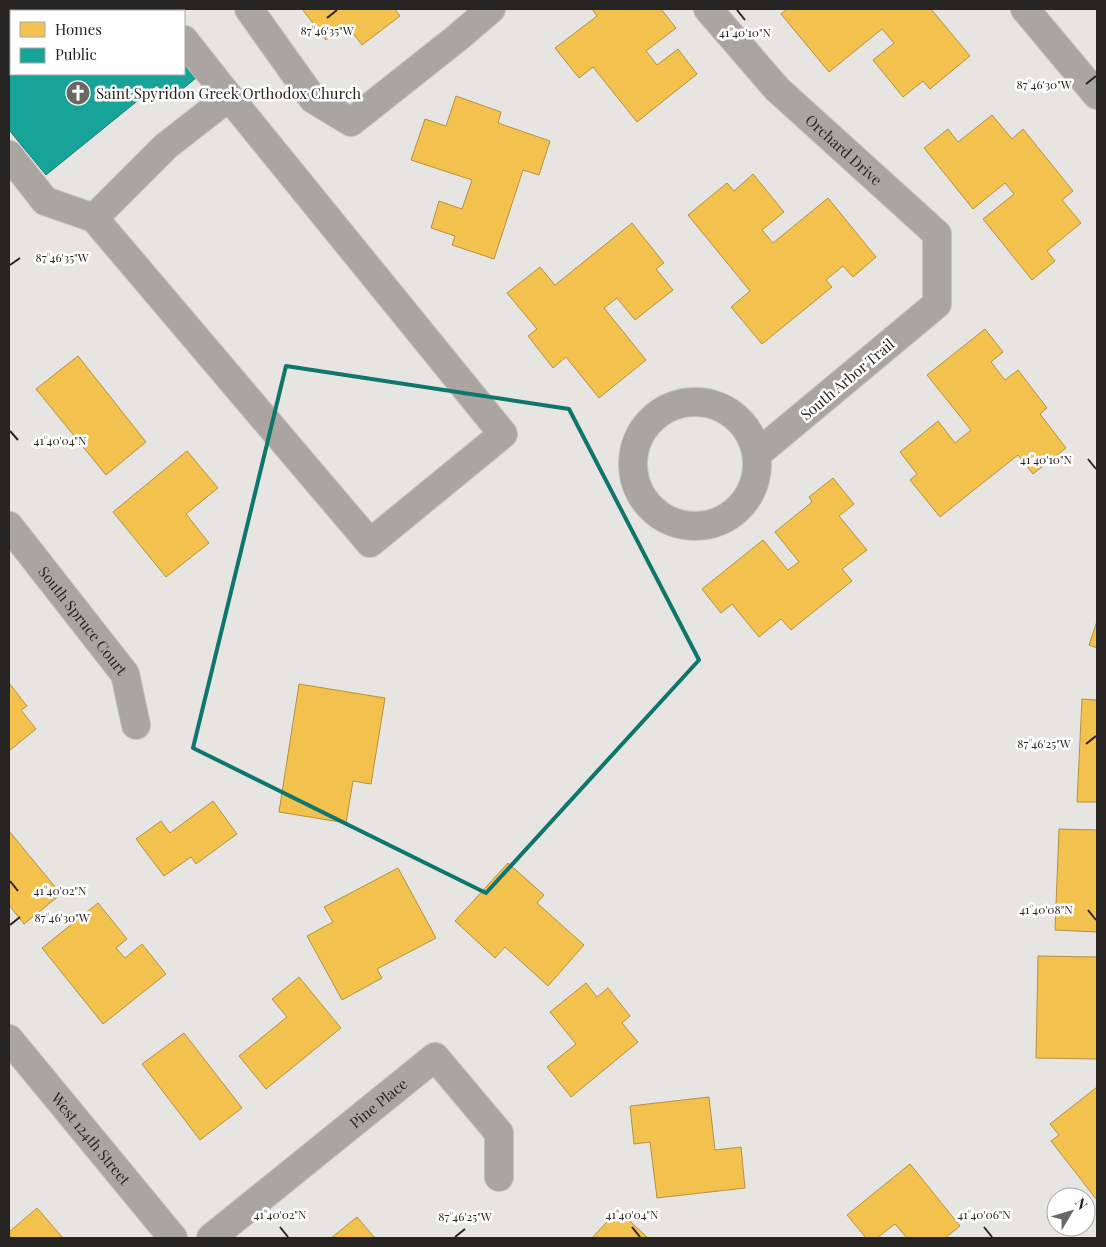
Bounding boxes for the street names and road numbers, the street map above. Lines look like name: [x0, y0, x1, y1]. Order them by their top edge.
street label: Orchard Drive: [801, 110, 887, 190]
street label: South Arbor Trail: [796, 334, 898, 424]
street label: South Spruce Court: [34, 562, 132, 680]
street label: Pine Place: [345, 1073, 411, 1132]
street label: West 124th Street: [46, 1087, 135, 1189]

